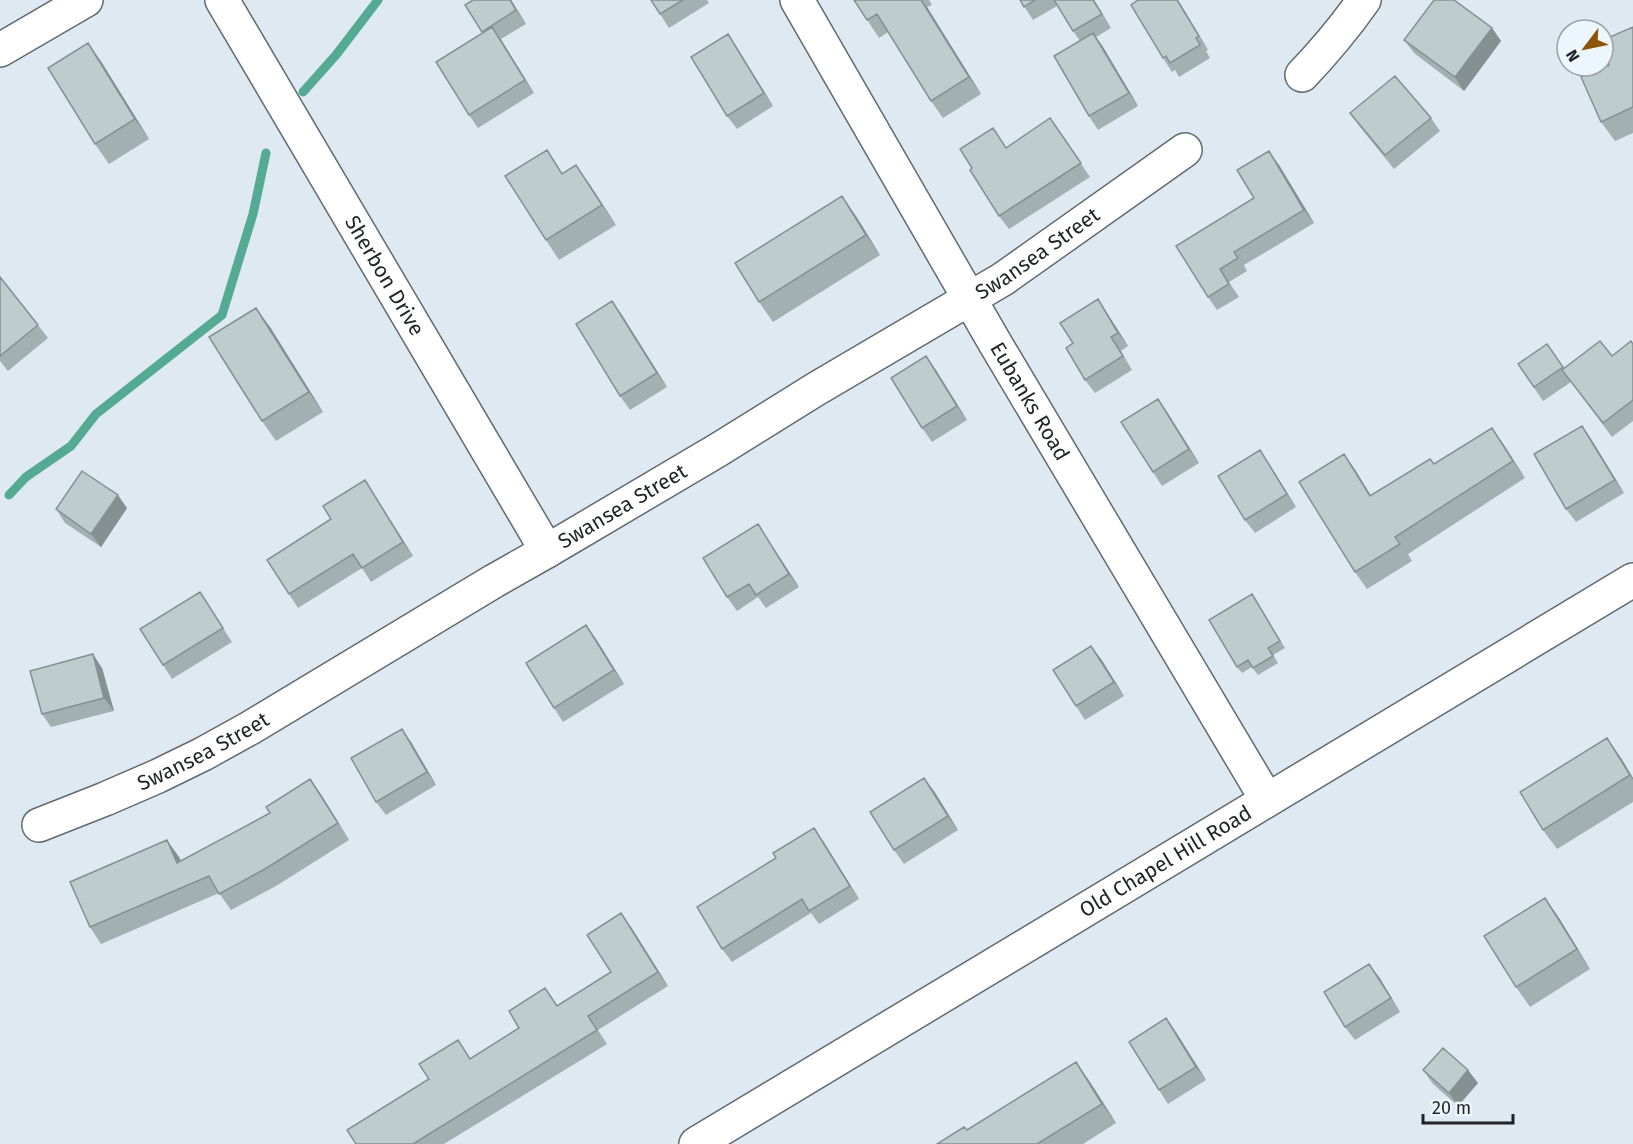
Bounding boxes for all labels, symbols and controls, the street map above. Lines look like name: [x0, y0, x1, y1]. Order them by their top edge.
north arrow: [1555, 18, 1615, 78]
text: N: [1562, 46, 1584, 65]
street label: Swansea Street: [971, 201, 1105, 305]
street label: Sherbon Drive: [339, 211, 430, 340]
street label: Eubanks Road: [984, 337, 1075, 465]
street label: Swansea Street: [553, 458, 692, 554]
street label: Swansea Street: [133, 706, 274, 796]
street label: Old Chapel Hill Road: [1075, 800, 1256, 923]
scale bar: [1423, 1087, 1513, 1125]
text: 20 m: [1432, 1097, 1471, 1119]

